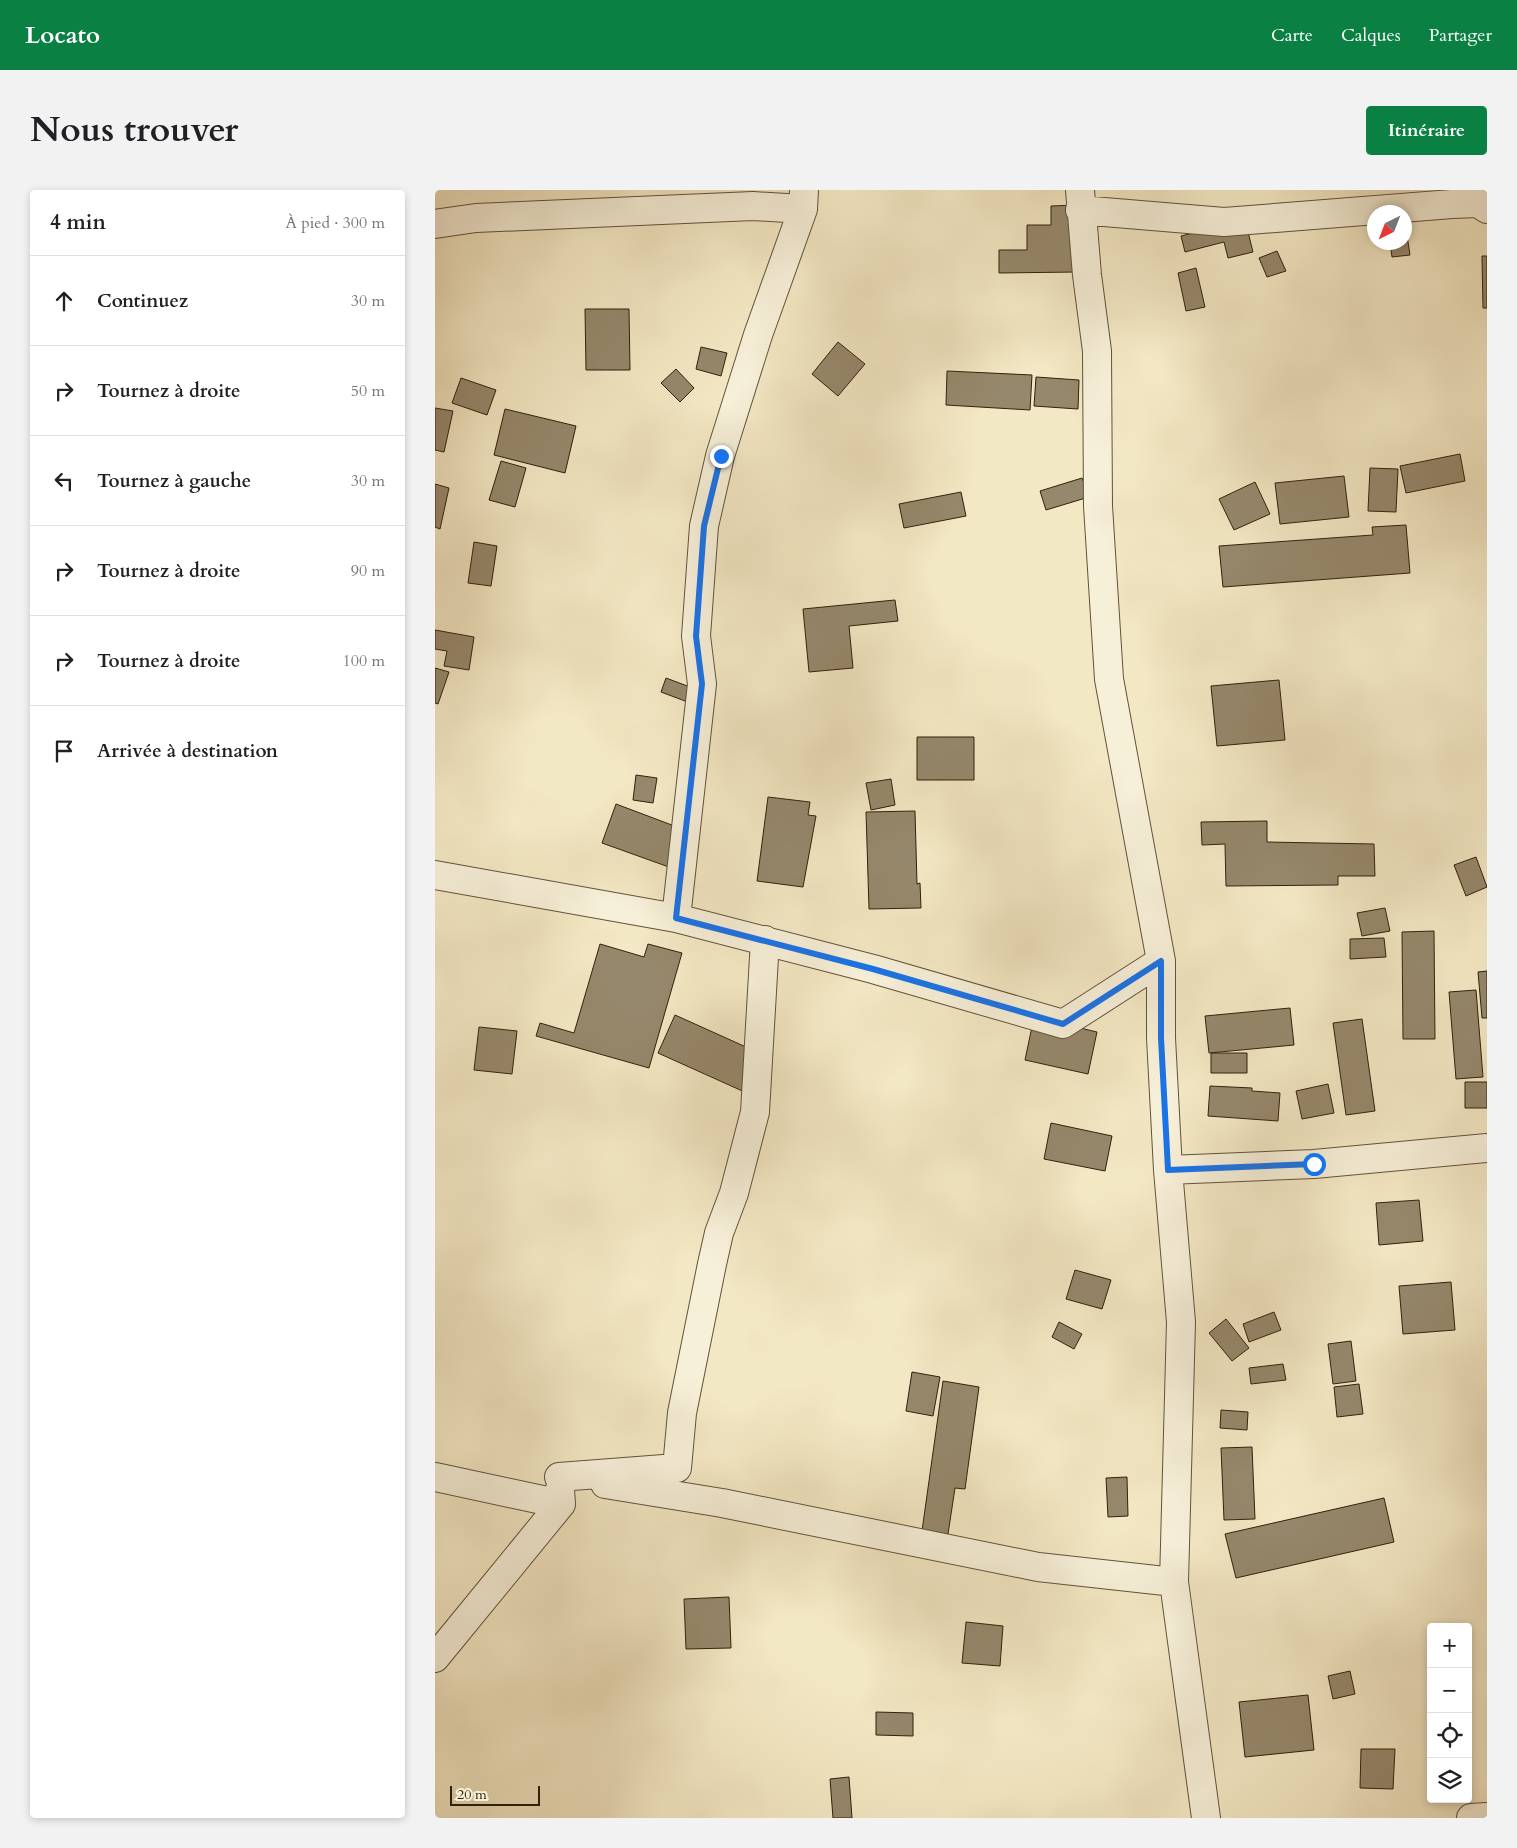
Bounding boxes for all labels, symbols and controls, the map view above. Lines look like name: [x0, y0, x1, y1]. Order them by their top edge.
text: Locato: [25, 19, 100, 52]
text: Carte: [1271, 23, 1313, 48]
text: Calques: [1341, 23, 1401, 48]
text: Partager: [1429, 23, 1492, 48]
text: Nous trouver: [30, 106, 238, 154]
button: Itinéraire: [1366, 106, 1487, 155]
north arrow: [1367, 205, 1412, 250]
text: 4 min: [50, 208, 106, 237]
text: À pied · 300 m: [285, 212, 385, 234]
icon: ahead: [50, 287, 78, 315]
text: Continuez: [97, 288, 188, 314]
text: 30 m: [351, 290, 385, 312]
icon: right: [50, 377, 78, 405]
text: Tournez à droite: [97, 378, 240, 404]
text: 50 m: [351, 380, 385, 402]
route end: [710, 445, 733, 468]
icon: left: [50, 467, 78, 495]
text: Tournez à gauche: [97, 468, 251, 494]
text: 30 m: [351, 470, 385, 492]
icon: right: [50, 557, 78, 585]
text: Tournez à droite: [97, 558, 240, 584]
text: 90 m: [351, 560, 385, 582]
icon: right: [50, 647, 78, 675]
text: Tournez à droite: [97, 648, 240, 674]
text: 100 m: [343, 650, 385, 672]
icon: arrive: [50, 737, 78, 765]
text: Arrivée à destination: [97, 738, 278, 764]
route start: [1303, 1153, 1326, 1176]
map controls: [1427, 1623, 1472, 1803]
button: +: [1427, 1623, 1472, 1668]
button: −: [1427, 1668, 1472, 1713]
button: locate: [1427, 1713, 1472, 1758]
button: layers: [1427, 1758, 1472, 1803]
scale bar: [450, 1783, 540, 1806]
text: 20 m: [457, 1785, 487, 1804]

